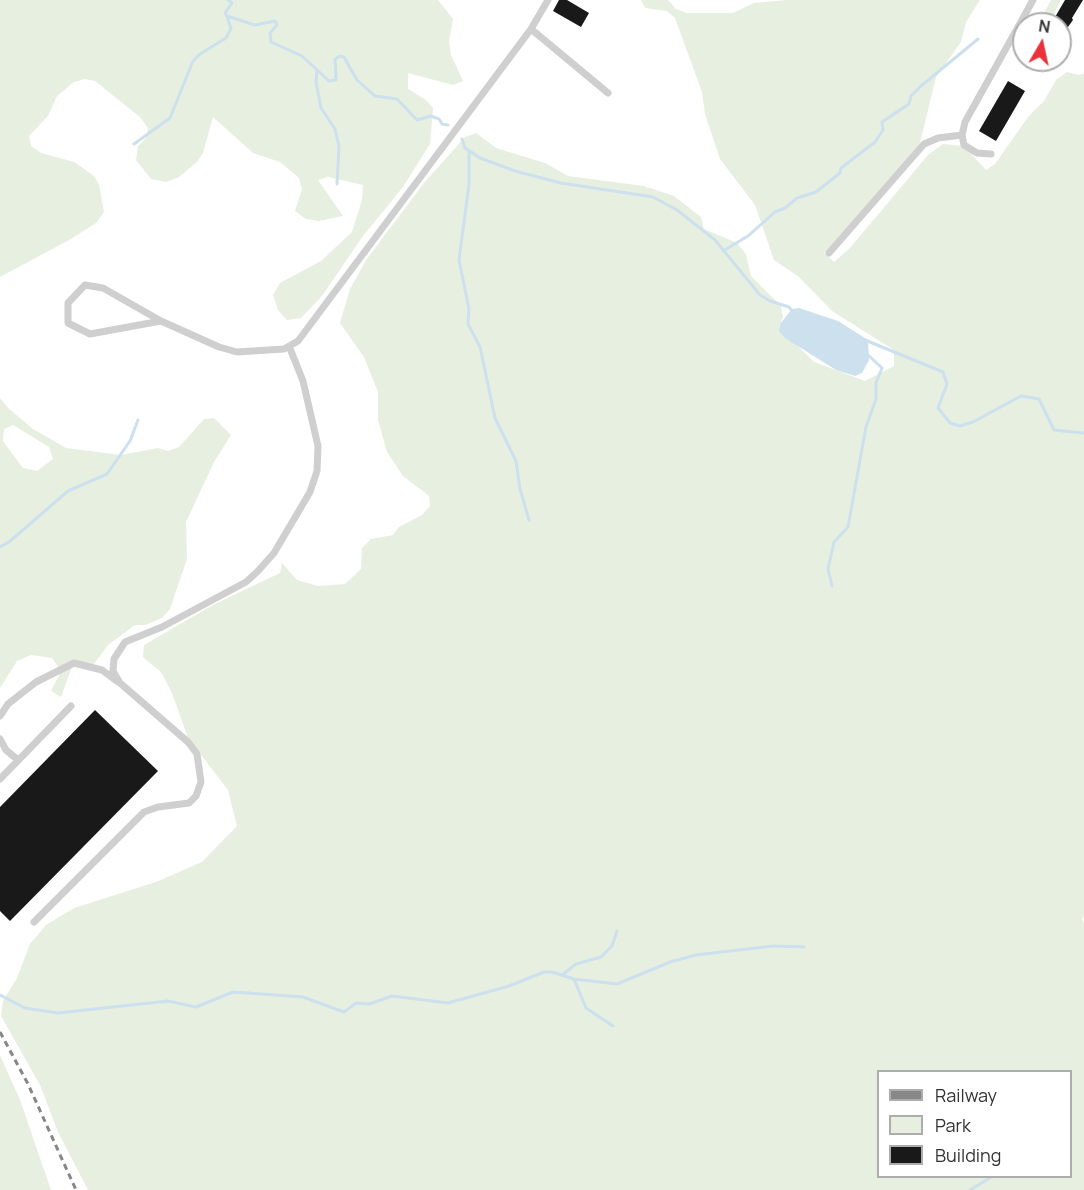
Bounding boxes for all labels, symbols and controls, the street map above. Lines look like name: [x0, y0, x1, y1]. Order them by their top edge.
north arrow: [1012, 12, 1072, 72]
text: N: [1037, 14, 1052, 38]
legend: [877, 1070, 1072, 1178]
text: Railway: [935, 1083, 997, 1107]
text: Park: [935, 1113, 971, 1137]
text: Building: [935, 1143, 1001, 1167]

